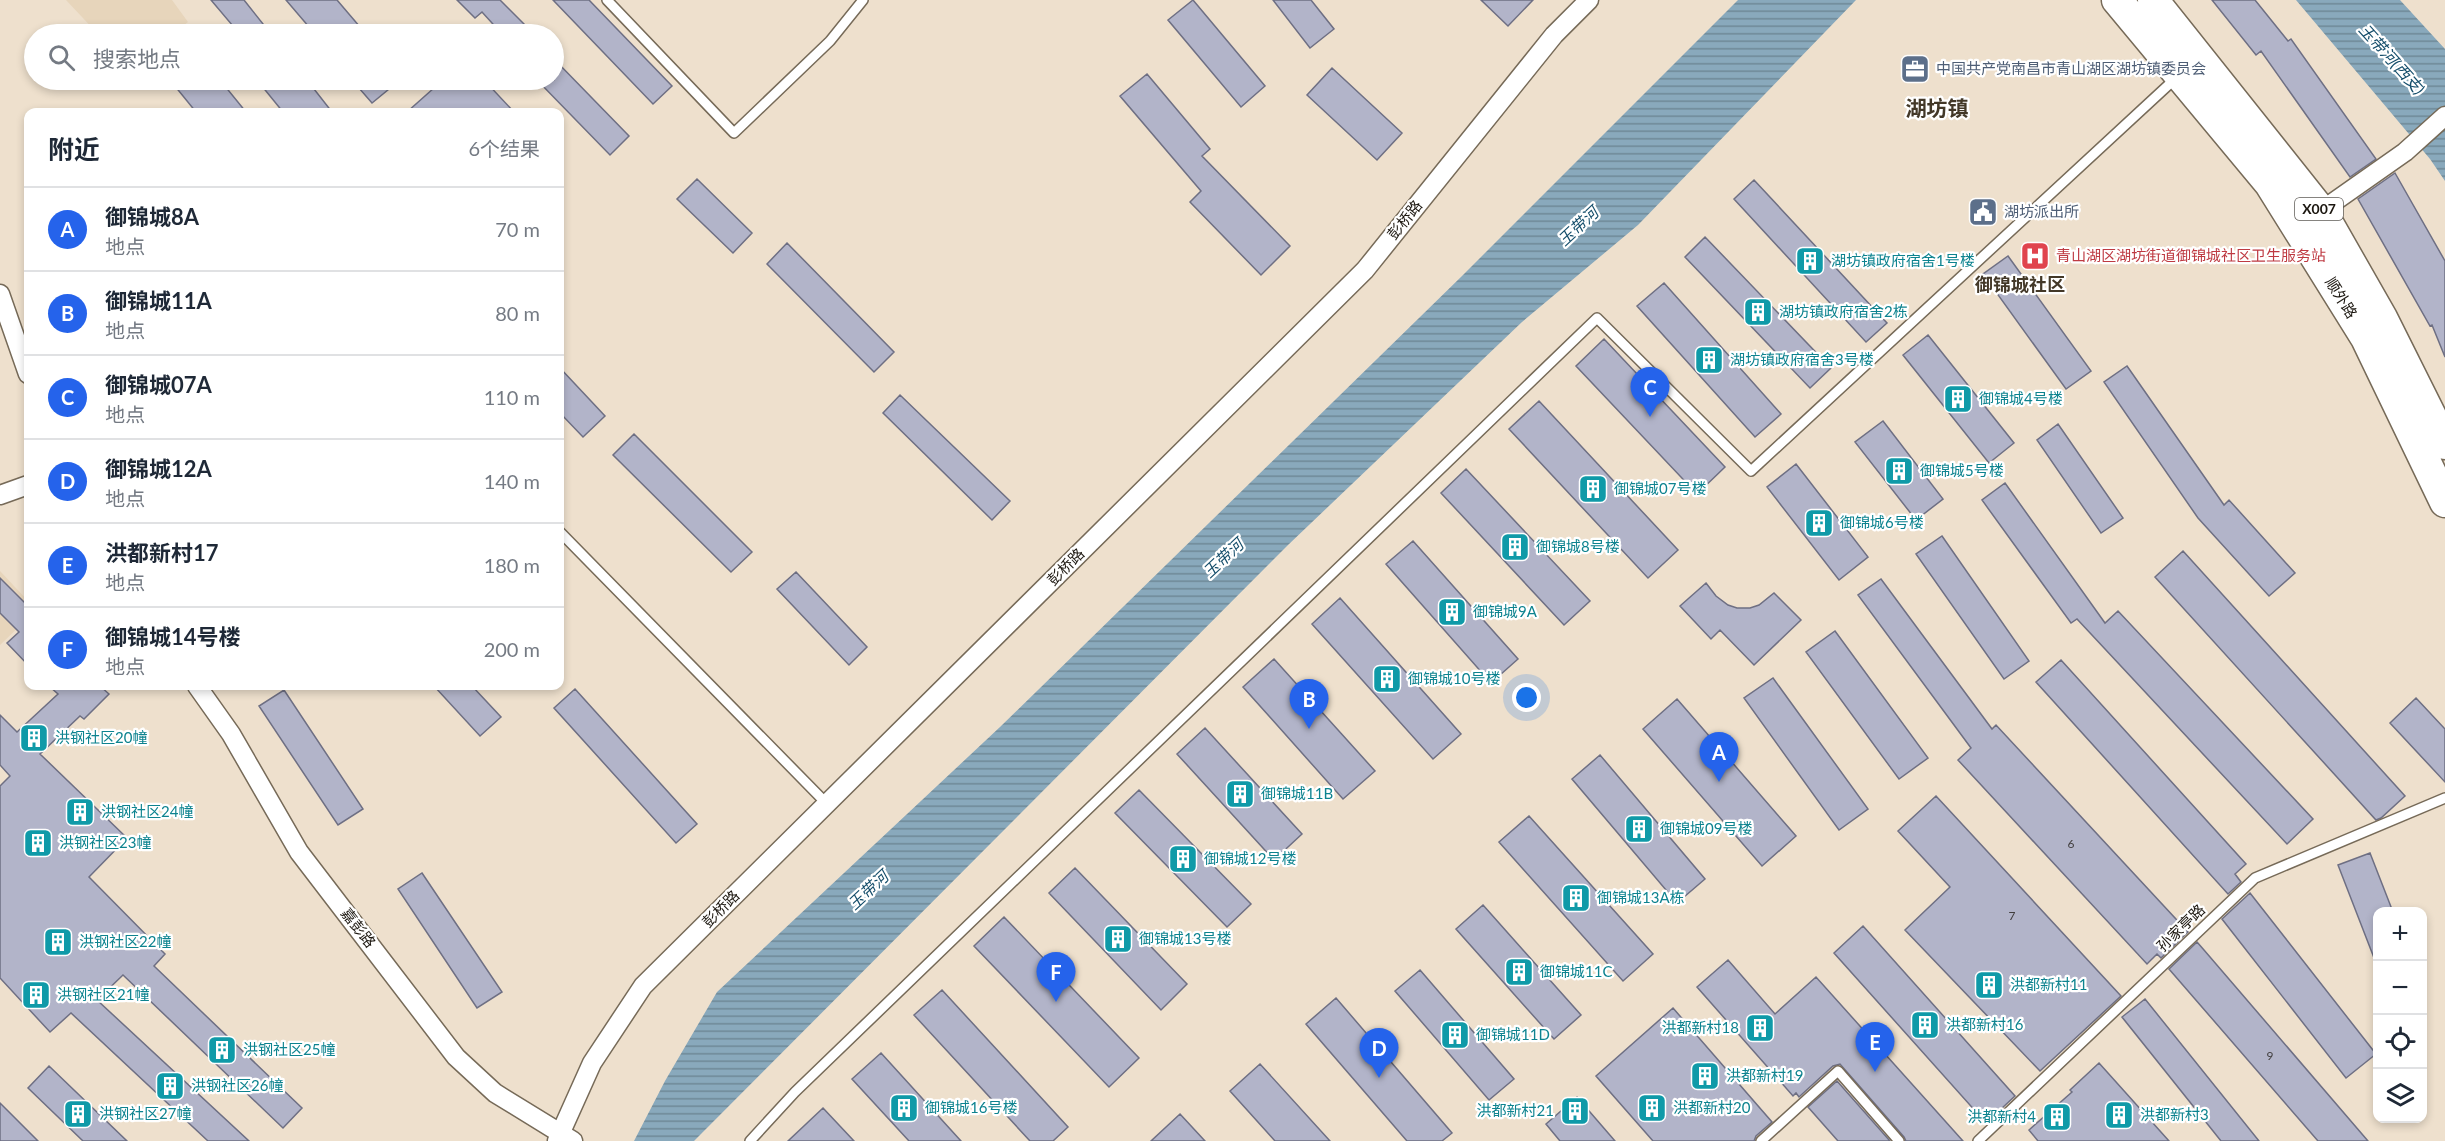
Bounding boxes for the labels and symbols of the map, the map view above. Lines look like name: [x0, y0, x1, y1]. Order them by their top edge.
water label: 玉带河(西支): [2356, 20, 2429, 98]
office icon: 中国共产党南昌市青山湖区湖坊镇委员会: [1899, 53, 1931, 85]
place label: 中国共产党南昌市青山湖区湖坊镇委员会: [1936, 59, 2206, 77]
district label: 湖坊镇: [1906, 95, 1969, 120]
street label: 彭桥路: [1383, 196, 1425, 243]
public building icon: 湖坊派出所: [1967, 196, 1999, 228]
road number: X007: [2295, 198, 2343, 220]
water label: 玉带河: [1554, 200, 1604, 249]
place label: 湖坊派出所: [2004, 202, 2079, 220]
hospital icon: 青山湖区湖坊街道御锦城社区卫生服务站: [2019, 240, 2051, 272]
building icon: 湖坊镇政府宿舍1号楼: [1794, 245, 1826, 277]
place label: 青山湖区湖坊街道御锦城社区卫生服务站: [2056, 246, 2326, 264]
place label: 湖坊镇政府宿舍1号楼: [1831, 251, 1975, 269]
district label: 御锦城社区: [1974, 273, 2065, 295]
street label: 顺外路: [2322, 274, 2361, 321]
building icon: 湖坊镇政府宿舍2栋: [1742, 296, 1774, 328]
place label: 湖坊镇政府宿舍2栋: [1779, 302, 1908, 320]
building icon: 湖坊镇政府宿舍3号楼: [1693, 344, 1725, 376]
place label: 湖坊镇政府宿舍3号楼: [1730, 350, 1874, 368]
pin: C: [1630, 368, 1670, 417]
building icon: 御锦城4号楼: [1942, 383, 1974, 415]
place label: 御锦城4号楼: [1979, 389, 2063, 407]
building icon: 御锦城5号楼: [1883, 455, 1915, 487]
place label: 御锦城5号楼: [1920, 461, 2004, 479]
building icon: 御锦城07号楼: [1577, 473, 1609, 505]
place label: 御锦城07号楼: [1614, 479, 1706, 497]
building icon: 御锦城6号楼: [1803, 507, 1835, 539]
place label: 御锦城6号楼: [1840, 513, 1924, 531]
building icon: 御锦城8号楼: [1499, 531, 1531, 563]
water label: 玉带河: [1199, 532, 1249, 581]
place label: 御锦城8号楼: [1536, 537, 1620, 555]
street label: 彭桥路: [1043, 544, 1088, 589]
building icon: 御锦城9A: [1436, 596, 1468, 628]
place label: 御锦城9A: [1473, 602, 1538, 620]
building icon: 御锦城10号楼: [1371, 663, 1403, 695]
place label: 御锦城10号楼: [1408, 669, 1500, 687]
pin: B: [1290, 680, 1328, 729]
your location: [1512, 683, 1541, 712]
building icon: 洪钢社区20幢: [18, 722, 50, 754]
place label: 洪钢社区20幢: [55, 728, 147, 746]
pin: A: [1700, 732, 1738, 782]
building icon: 御锦城11B: [1224, 778, 1256, 810]
place label: 御锦城11B: [1261, 784, 1333, 802]
building icon: 洪钢社区24幢: [64, 796, 96, 828]
place label: 洪钢社区24幢: [101, 802, 193, 820]
building icon: 御锦城09号楼: [1623, 813, 1655, 845]
place label: 御锦城09号楼: [1660, 819, 1752, 837]
building icon: 洪钢社区23幢: [22, 827, 54, 859]
place label: 洪钢社区23幢: [59, 833, 151, 851]
house number: 6: [2068, 836, 2075, 851]
building icon: 御锦城12号楼: [1167, 843, 1199, 875]
place label: 御锦城12号楼: [1204, 849, 1296, 867]
water label: 玉带河: [844, 864, 894, 913]
building icon: 御锦城13A栋: [1560, 882, 1592, 914]
street label: 彭桥路: [698, 886, 743, 931]
place label: 御锦城13A栋: [1597, 888, 1685, 906]
street label: 孙家亭路: [2152, 900, 2208, 955]
street label: 嘉彭路: [338, 904, 380, 951]
house number: 7: [2009, 908, 2016, 923]
building icon: 御锦城13号楼: [1102, 923, 1134, 955]
building icon: 洪钢社区22幢: [42, 926, 74, 958]
place label: 御锦城13号楼: [1139, 929, 1231, 947]
place label: 洪钢社区22幢: [79, 932, 171, 950]
pin: F: [1036, 952, 1076, 1002]
building icon: 御锦城11C: [1503, 956, 1535, 988]
place label: 御锦城11C: [1540, 962, 1612, 980]
building icon: 洪都新村11: [1973, 969, 2005, 1001]
place label: 洪都新村11: [2010, 975, 2087, 993]
building icon: 洪钢社区21幢: [20, 979, 52, 1011]
place label: 洪钢社区21幢: [57, 985, 149, 1003]
building icon: 洪都新村16: [1909, 1009, 1941, 1041]
building icon: 洪都新村18: [1744, 1012, 1776, 1044]
place label: 洪都新村16: [1946, 1015, 2024, 1033]
place label: 洪都新村18: [1662, 1018, 1739, 1036]
building icon: 御锦城11D: [1439, 1019, 1471, 1051]
pin: E: [1856, 1022, 1894, 1072]
place label: 御锦城11D: [1476, 1025, 1550, 1043]
pin: D: [1360, 1028, 1398, 1078]
building icon: 洪钢社区25幢: [206, 1034, 238, 1066]
place label: 洪钢社区25幢: [243, 1040, 335, 1058]
house number: 9: [2267, 1048, 2274, 1063]
building icon: 洪都新村19: [1689, 1060, 1721, 1092]
place label: 洪都新村19: [1726, 1066, 1803, 1084]
building icon: 洪钢社区26幢: [154, 1070, 186, 1102]
place label: 洪钢社区26幢: [191, 1076, 283, 1094]
building icon: 御锦城16号楼: [888, 1092, 920, 1124]
building icon: 洪都新村20: [1636, 1092, 1668, 1124]
building icon: 洪都新村21: [1559, 1095, 1591, 1127]
building icon: 洪钢社区27幢: [62, 1098, 94, 1130]
place label: 御锦城16号楼: [925, 1098, 1017, 1116]
place label: 洪都新村20: [1673, 1098, 1751, 1116]
building icon: 洪都新村3: [2103, 1099, 2135, 1131]
place label: 洪都新村21: [1477, 1101, 1554, 1119]
building icon: 洪都新村4: [2041, 1101, 2073, 1133]
place label: 洪钢社区27幢: [99, 1104, 191, 1122]
place label: 洪都新村3: [2140, 1105, 2209, 1123]
place label: 洪都新村4: [1967, 1107, 2036, 1125]

